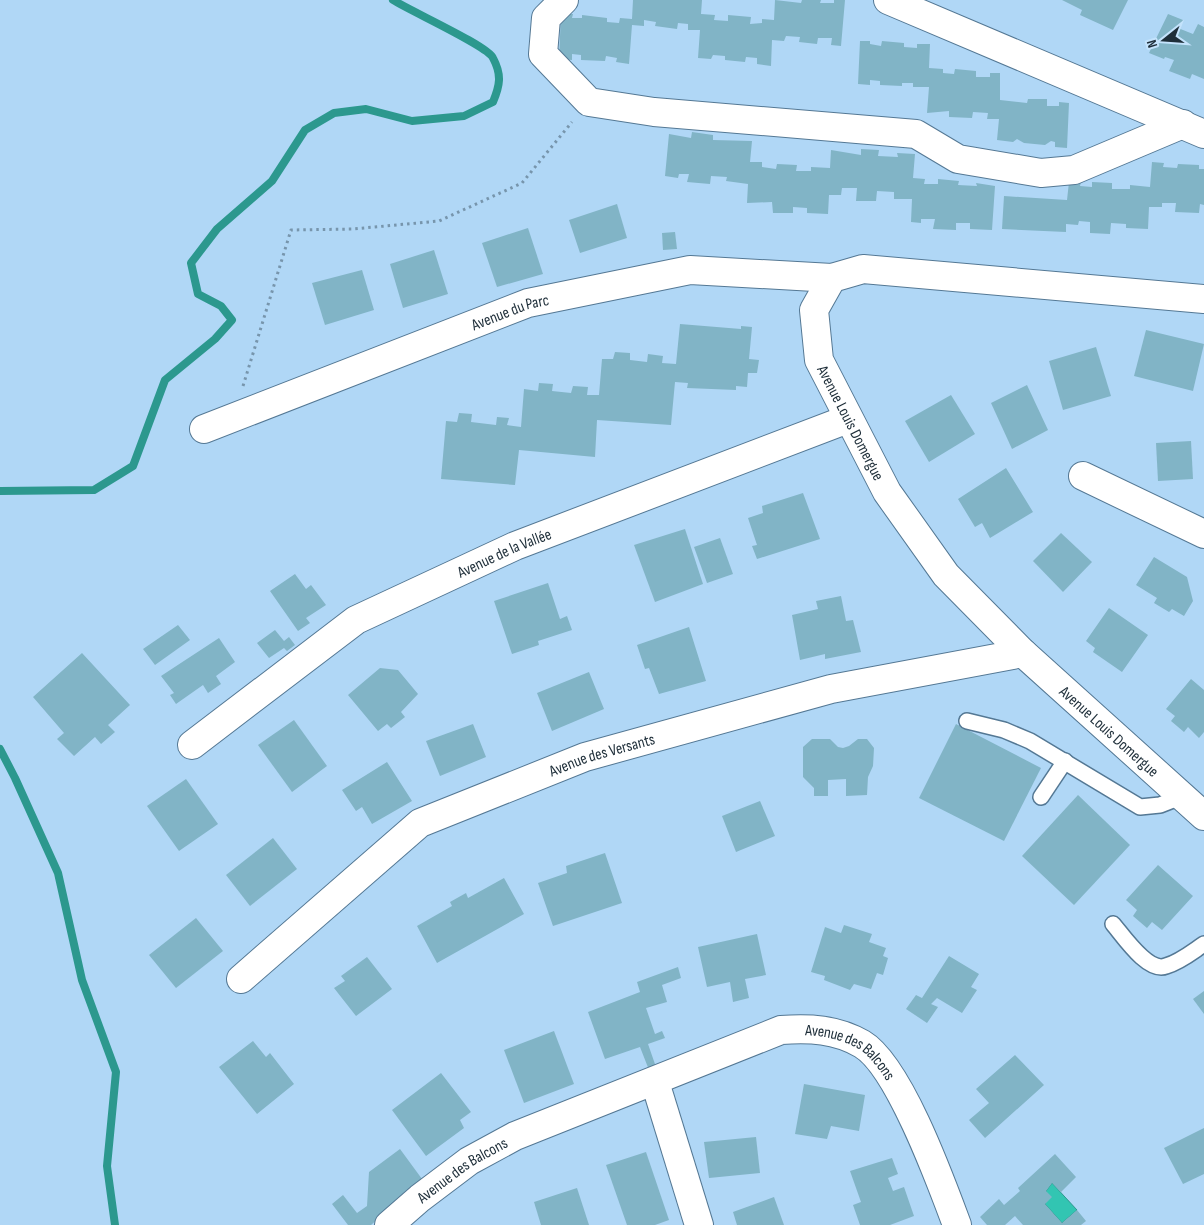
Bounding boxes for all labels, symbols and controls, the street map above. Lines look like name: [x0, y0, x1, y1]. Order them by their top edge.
north arrow: [1139, 15, 1189, 65]
text: N: [1143, 38, 1161, 50]
street label: Avenue du Parc: [468, 291, 551, 335]
street label: Avenue Louis Domergue: [812, 362, 887, 484]
street label: Avenue de la Vallée: [454, 525, 554, 583]
street label: Avenue Louis Domergue: [1054, 682, 1162, 782]
street label: Avenue des Versants: [546, 730, 657, 782]
street label: Avenue des Balcons: [804, 1021, 899, 1084]
street label: Avenue des Balcons: [413, 1134, 511, 1208]

